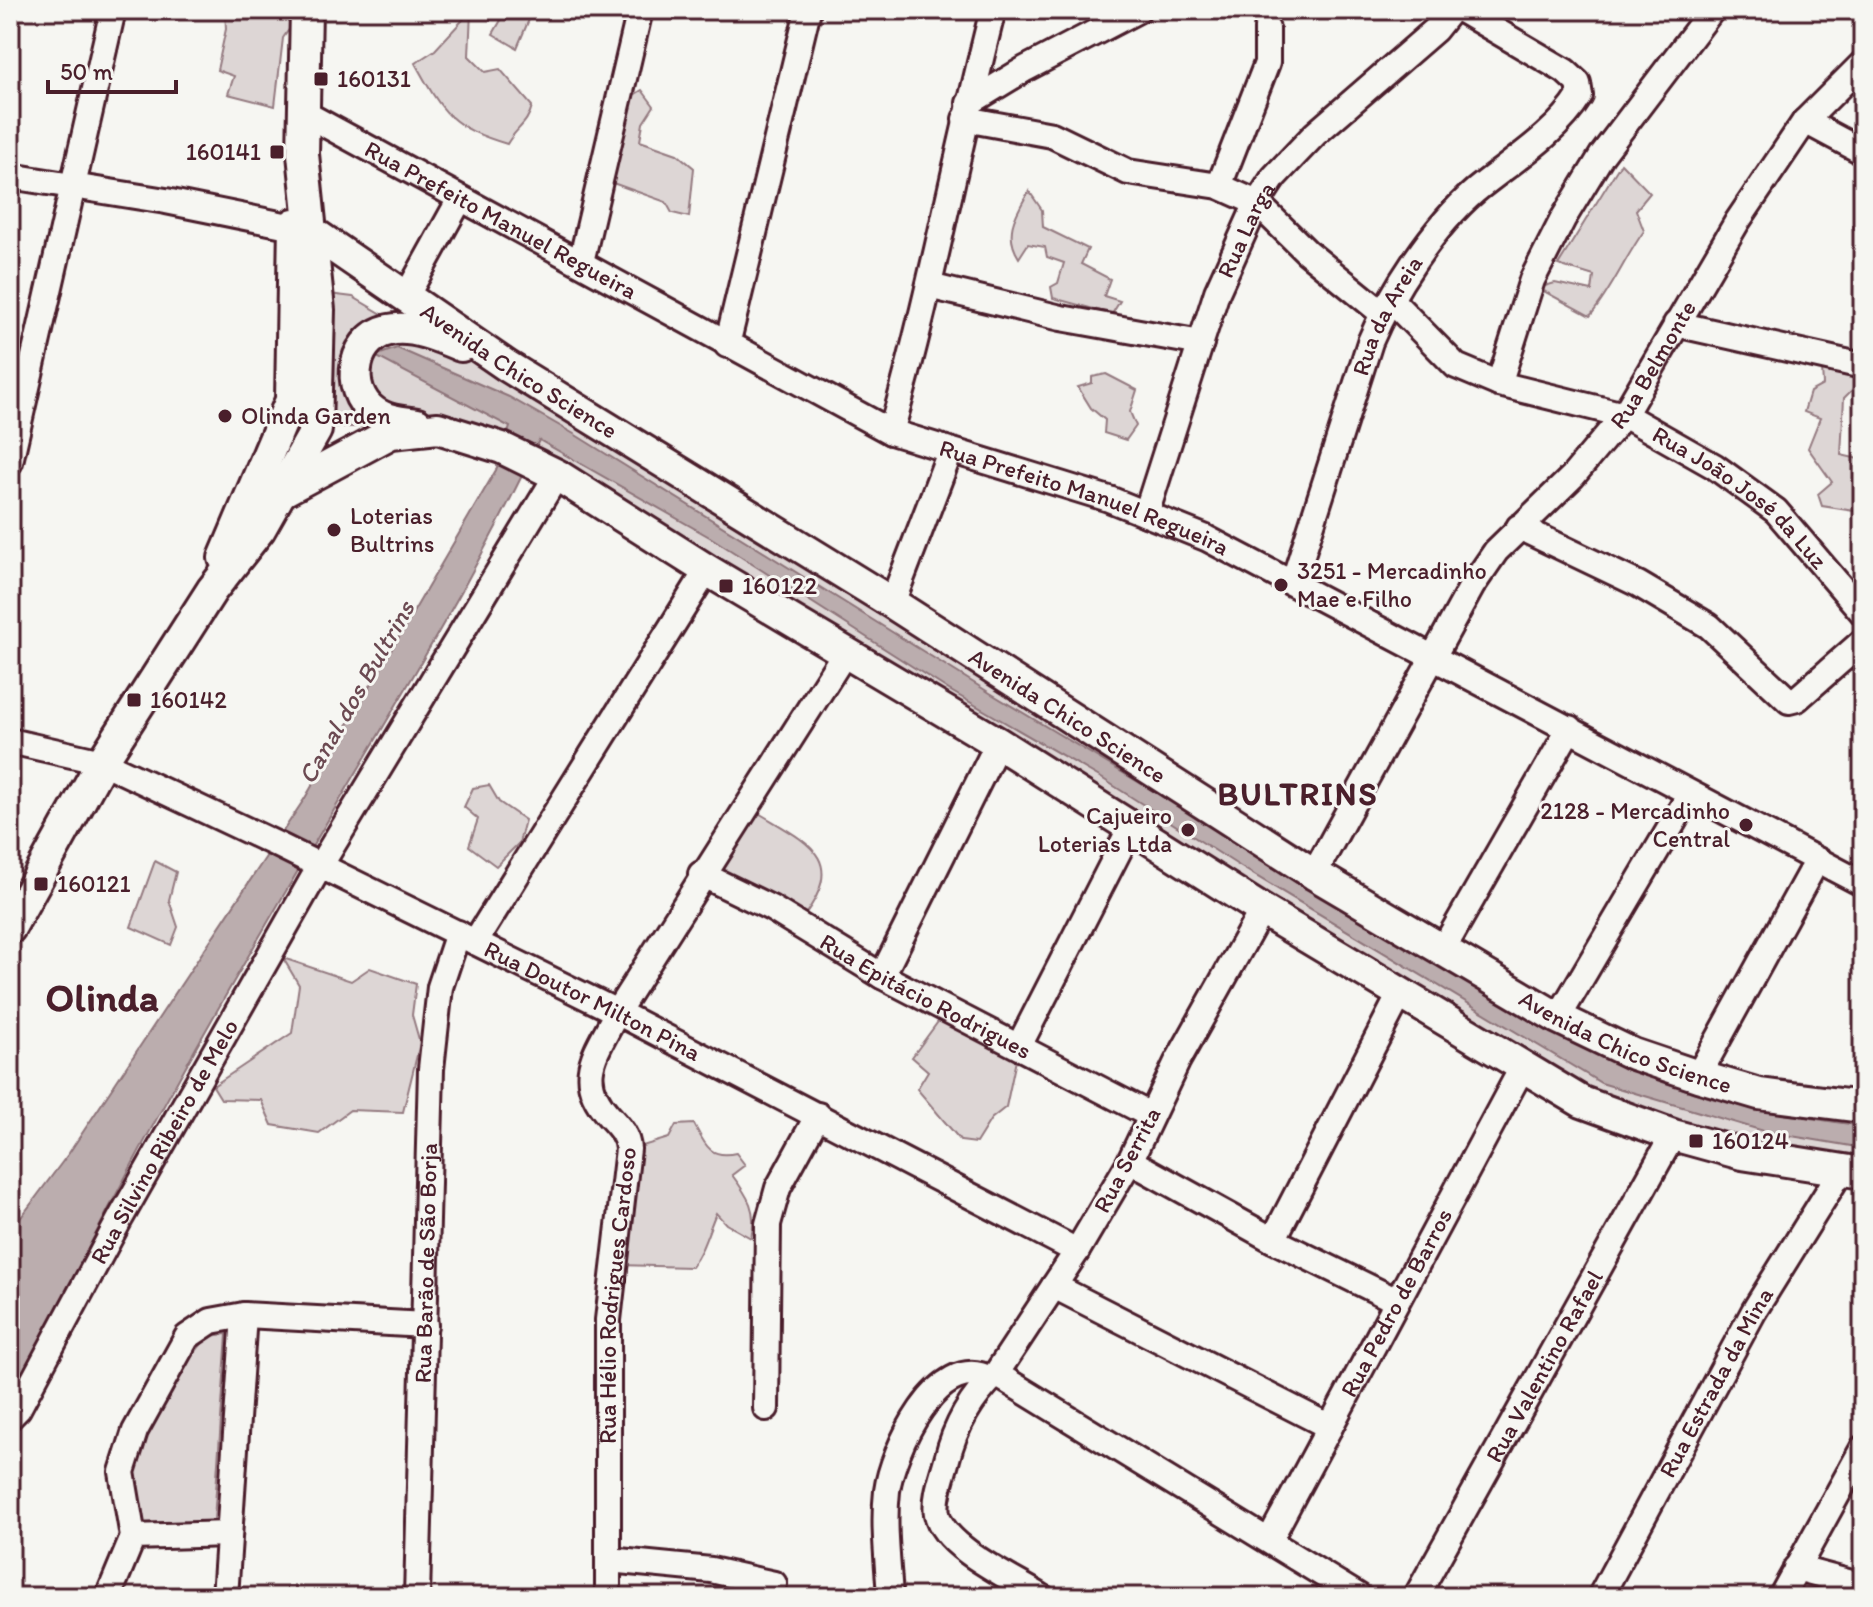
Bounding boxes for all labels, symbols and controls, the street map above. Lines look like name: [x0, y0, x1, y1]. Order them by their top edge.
scale bar: [48, 44, 176, 94]
text: 50 m: [60, 57, 113, 86]
place label: 160131: [337, 64, 411, 93]
marker: 160131: [312, 70, 330, 88]
street label: Rua Prefeito Manuel Regueira: [360, 134, 642, 305]
place label: 160141: [186, 137, 261, 166]
marker: 160141: [268, 143, 286, 161]
street label: Rua Larga: [1210, 175, 1282, 282]
street label: Rua da Areia: [1345, 249, 1429, 379]
street label: Rua Belmonte: [1603, 295, 1702, 435]
street label: Avenida Chico Science: [415, 296, 623, 445]
place label: Olinda Garden: [241, 401, 391, 430]
marker: Olinda Garden: [216, 407, 234, 425]
street label: Rua João José da Luz: [1647, 419, 1834, 575]
street label: Rua Prefeito Manuel Regueira: [936, 433, 1234, 562]
place label: Loterias Bultrins: [350, 501, 434, 558]
marker: Loterias Bultrins: [325, 521, 343, 539]
place label: 3251 - Mercadinho Mae e Filho: [1297, 556, 1487, 613]
place label: 160122: [742, 571, 817, 600]
marker: 3251 - Mercadinho Mae e Filho: [1272, 576, 1290, 594]
marker: 160122: [717, 577, 735, 595]
water label: Canal dos Bultrins: [290, 593, 422, 789]
street label: Avenida Chico Science: [964, 641, 1172, 789]
place label: 160142: [150, 685, 227, 714]
marker: 160142: [125, 691, 143, 709]
district label: BULTRINS: [1218, 775, 1378, 813]
place label: 2128 - Mercadinho Central: [1540, 796, 1730, 853]
place label: Cajueiro Loterias Ltda: [1038, 801, 1172, 858]
marker: 2128 - Mercadinho Central: [1737, 816, 1755, 834]
marker: Cajueiro Loterias Ltda: [1179, 821, 1197, 839]
place label: 160121: [57, 869, 131, 898]
marker: 160121: [32, 875, 50, 893]
street label: Rua Epitácio Rodrigues: [815, 927, 1036, 1065]
street label: Rua Doutor Milton Pina: [480, 934, 706, 1067]
district label: Olinda: [45, 973, 159, 1021]
street label: Avenida Chico Science: [1514, 983, 1735, 1099]
street label: Rua Silvino Ribeiro de Melo: [83, 1014, 244, 1269]
street label: Rua Serrita: [1087, 1102, 1167, 1218]
place label: 160124: [1712, 1126, 1789, 1155]
marker: 160124: [1687, 1132, 1705, 1150]
street label: Rua Barão de São Borja: [408, 1142, 443, 1384]
street label: Rua Hélio Rodrigues Cardoso: [592, 1145, 642, 1444]
street label: Rua Pedro de Barros: [1334, 1203, 1458, 1402]
street label: Rua Valentino Rafael: [1479, 1265, 1609, 1467]
street label: Rua Estrada da Mina: [1652, 1281, 1780, 1482]

